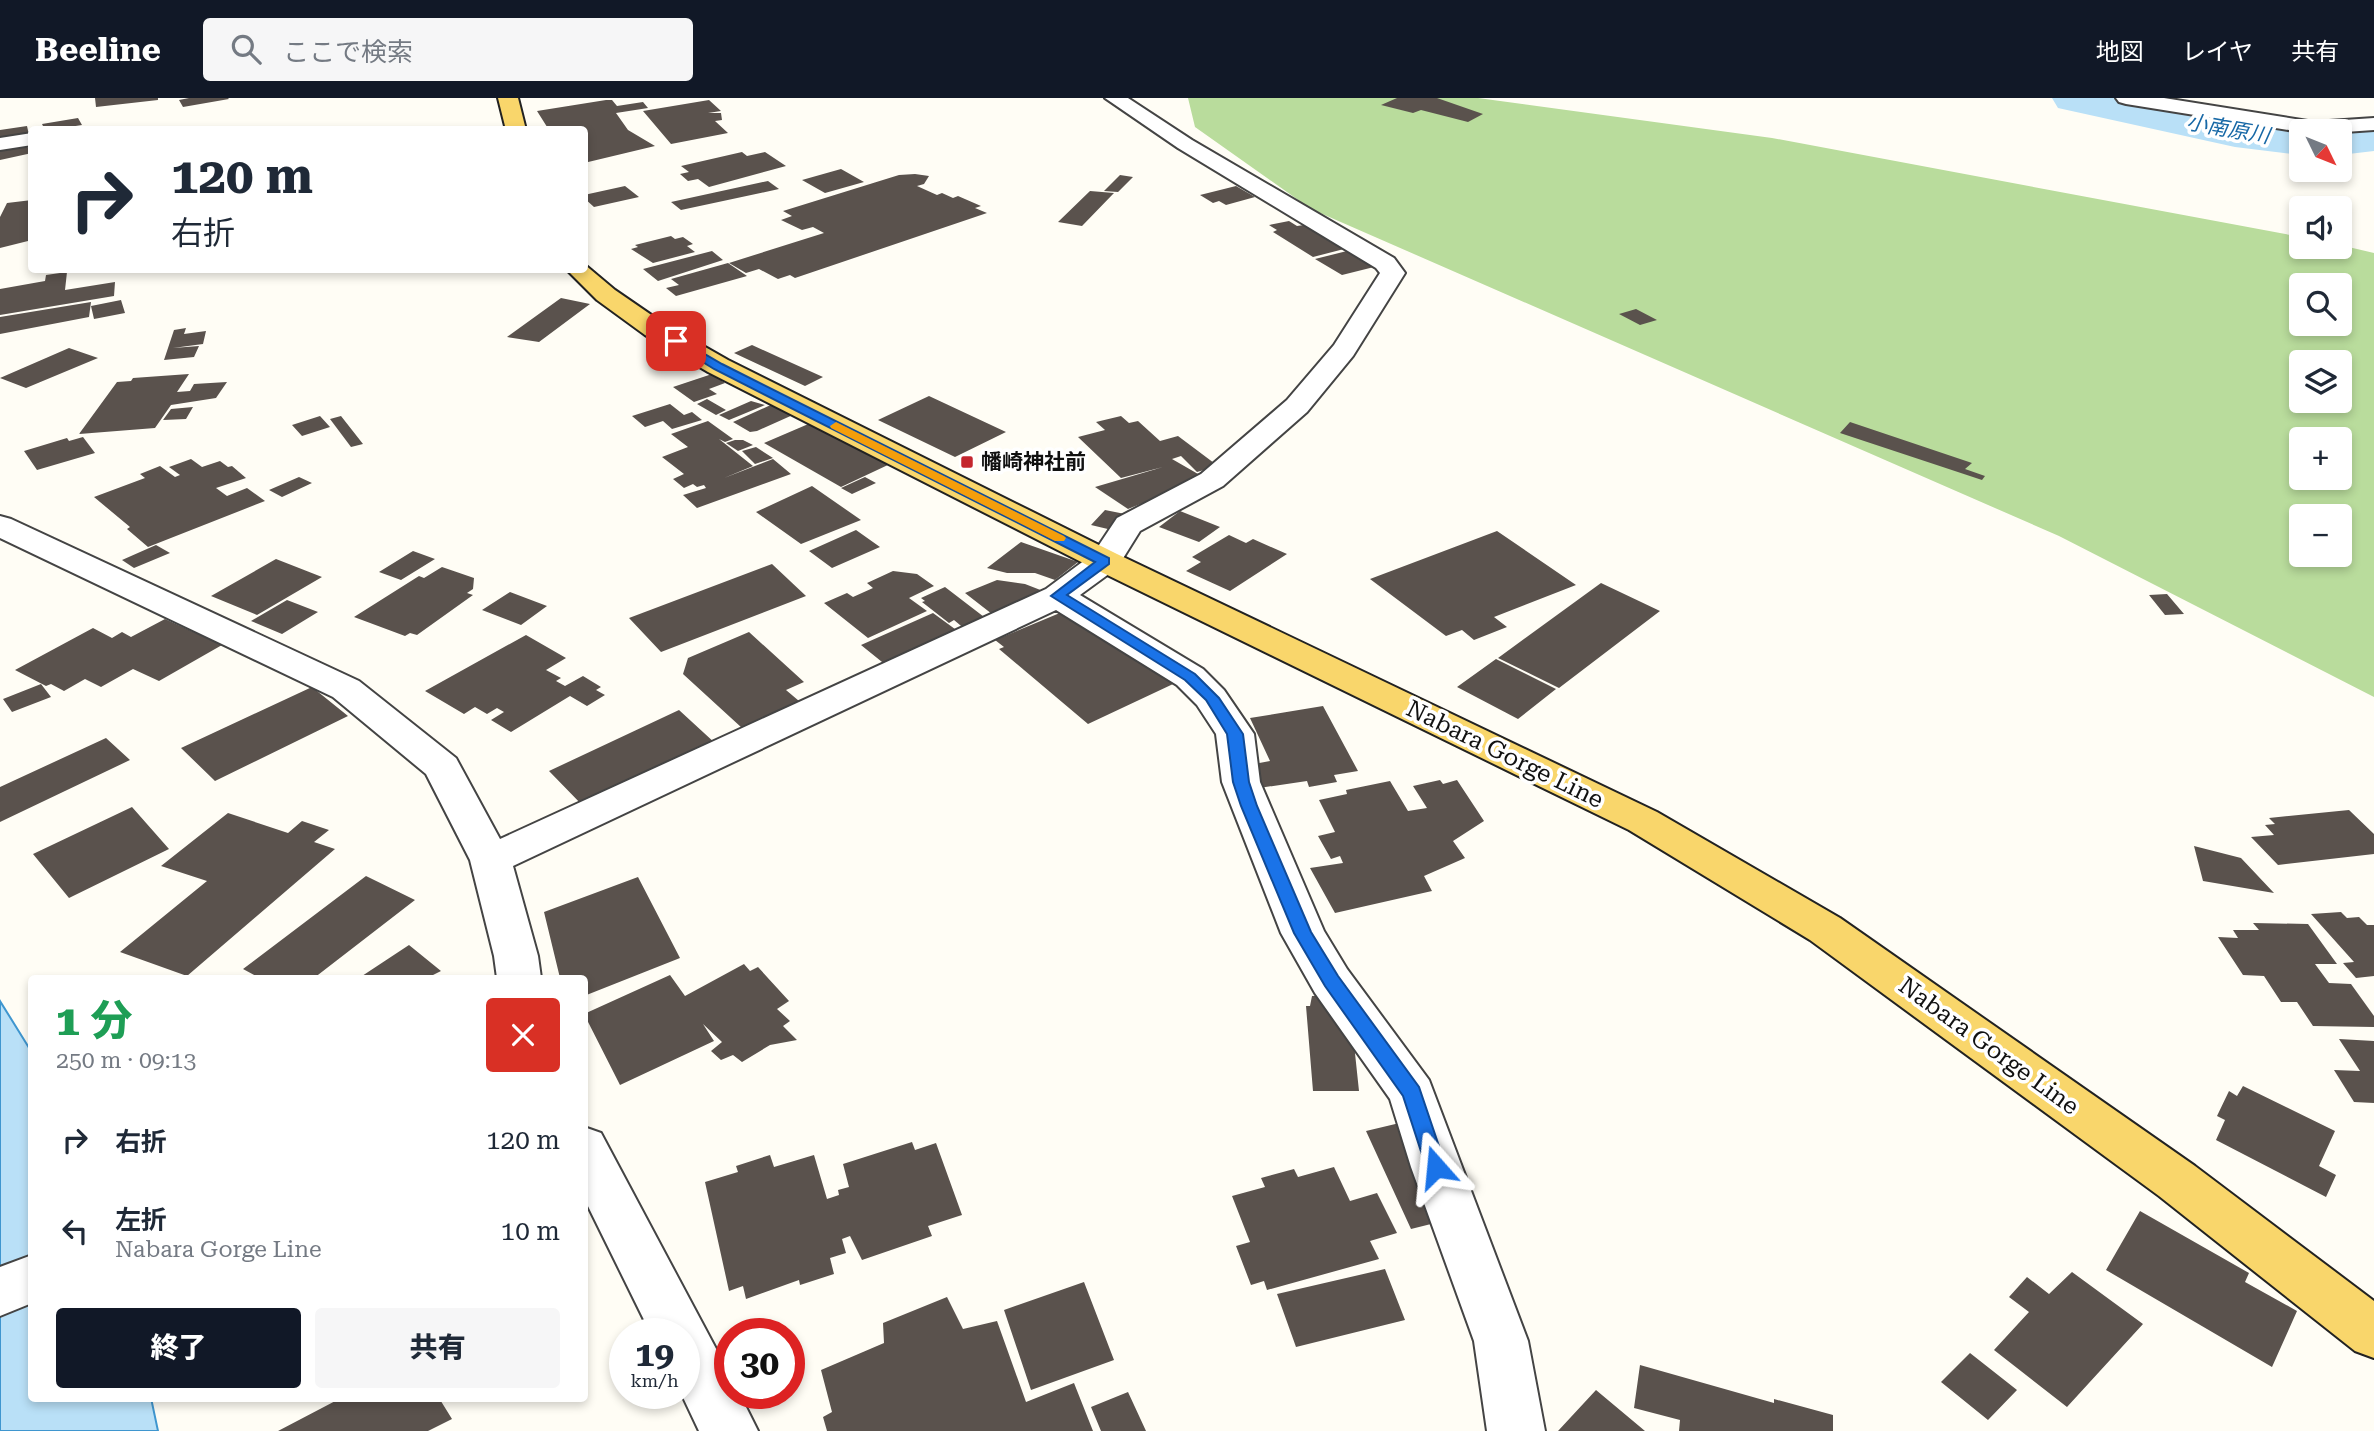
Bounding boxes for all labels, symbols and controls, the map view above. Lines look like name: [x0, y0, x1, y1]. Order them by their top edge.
search box: [203, 18, 693, 81]
text: Beeline: [35, 30, 161, 69]
icon: search: [227, 30, 265, 68]
text: ここで検索: [283, 37, 413, 67]
text: 地図: [2096, 38, 2144, 66]
text: レイヤ: [2182, 38, 2253, 66]
text: 共有: [2291, 38, 2339, 66]
water label: 小南原川: [2185, 110, 2273, 148]
north arrow: [2289, 119, 2352, 182]
map controls: [2289, 119, 2352, 567]
text: 120 m: [171, 148, 313, 205]
icon: right: [56, 154, 147, 245]
button: sound: [2289, 196, 2352, 259]
text: 右折: [171, 214, 235, 252]
button: search: [2289, 273, 2352, 336]
pin: [646, 311, 706, 371]
icon: arrive: [657, 322, 695, 360]
button: layers: [2289, 350, 2352, 413]
button: +: [2289, 427, 2352, 490]
place label: 幡崎神社前: [981, 450, 1086, 474]
marker: 幡崎神社前: [959, 454, 975, 470]
button: −: [2289, 504, 2352, 567]
street label: Nabara Gorge Line: [1402, 694, 1608, 814]
street label: Nabara Gorge Line: [1894, 971, 2084, 1121]
text: 1 分: [56, 996, 132, 1045]
button: close: [486, 998, 560, 1072]
text: 250 m · 09:13: [56, 1047, 196, 1074]
icon: right: [56, 1121, 94, 1159]
text: 120 m: [486, 1125, 560, 1155]
text: 右折: [115, 1127, 167, 1157]
position arrow: [1399, 1130, 1473, 1204]
text: 左折: [115, 1205, 167, 1235]
icon: left: [56, 1212, 94, 1250]
text: 10 m: [501, 1216, 560, 1246]
text: Nabara Gorge Line: [115, 1236, 322, 1263]
button: 終了: [56, 1308, 301, 1388]
button: 共有: [315, 1308, 560, 1388]
speed limit sign: 30: [714, 1318, 805, 1409]
text: 19: [635, 1334, 674, 1375]
text: km/h: [630, 1370, 679, 1391]

